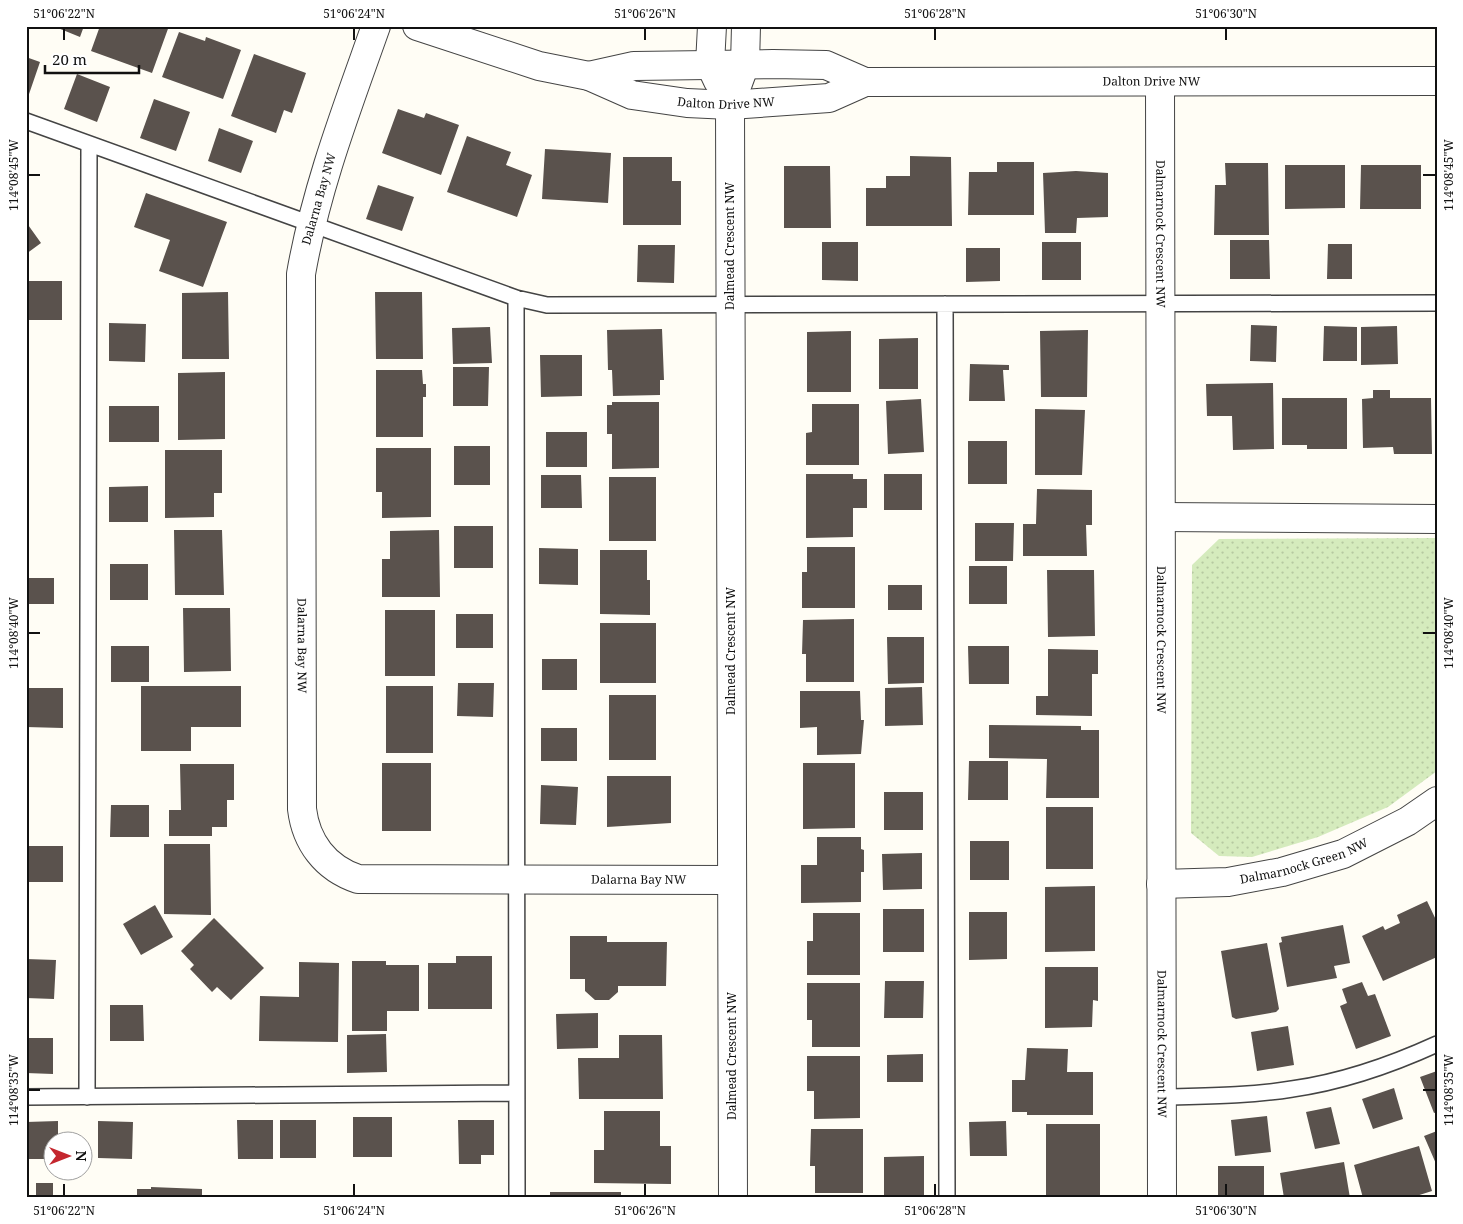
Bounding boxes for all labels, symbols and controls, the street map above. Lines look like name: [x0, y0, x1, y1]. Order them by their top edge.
text: 51°06'22"N: [33, 5, 95, 22]
text: 51°06'24"N: [323, 5, 385, 22]
text: 51°06'26"N: [614, 5, 676, 22]
text: 51°06'28"N: [904, 5, 966, 22]
text: 51°06'30"N: [1195, 5, 1257, 22]
scale bar: [45, 42, 139, 74]
text: 20 m: [52, 49, 87, 69]
street label: Dalton Drive NW: [1102, 72, 1201, 90]
street label: Dalton Drive NW: [676, 93, 776, 113]
text: 114°08'45"W: [5, 139, 22, 211]
text: 114°08'45"W: [1440, 139, 1457, 211]
street label: Dalarna Bay NW: [297, 150, 340, 247]
street label: Dalmarnock Crescent NW: [1152, 160, 1169, 308]
street label: Dalmead Crescent NW: [721, 181, 738, 310]
street label: Dalmarnock Crescent NW: [1153, 566, 1170, 714]
street label: Dalmead Crescent NW: [722, 586, 739, 715]
text: 114°08'40"W: [5, 597, 22, 669]
text: 114°08'40"W: [1440, 597, 1457, 669]
street label: Dalarna Bay NW: [294, 598, 311, 694]
street label: Dalmarnock Green NW: [1238, 833, 1371, 888]
street label: Dalarna Bay NW: [591, 871, 687, 888]
street label: Dalmarnock Crescent NW: [1154, 970, 1171, 1118]
street label: Dalmead Crescent NW: [723, 991, 740, 1120]
text: 114°08'35"W: [5, 1054, 22, 1126]
text: 114°08'35"W: [1440, 1054, 1457, 1126]
north arrow: [42, 1132, 92, 1182]
text: N: [72, 1150, 91, 1162]
text: 51°06'22"N: [33, 1202, 95, 1219]
text: 51°06'24"N: [323, 1202, 385, 1219]
text: 51°06'26"N: [614, 1202, 676, 1219]
text: 51°06'28"N: [904, 1202, 966, 1219]
text: 51°06'30"N: [1195, 1202, 1257, 1219]

